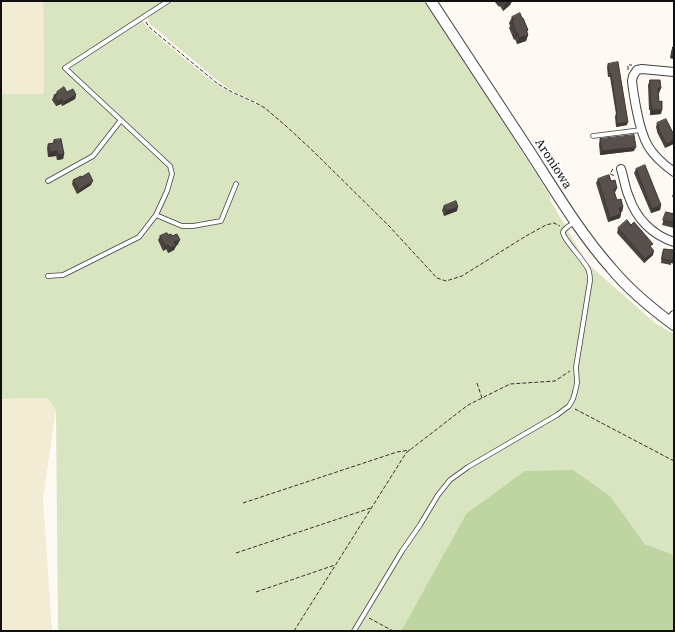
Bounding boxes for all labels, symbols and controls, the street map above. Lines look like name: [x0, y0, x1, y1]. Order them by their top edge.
street label: Aroniowa: [532, 136, 574, 192]

